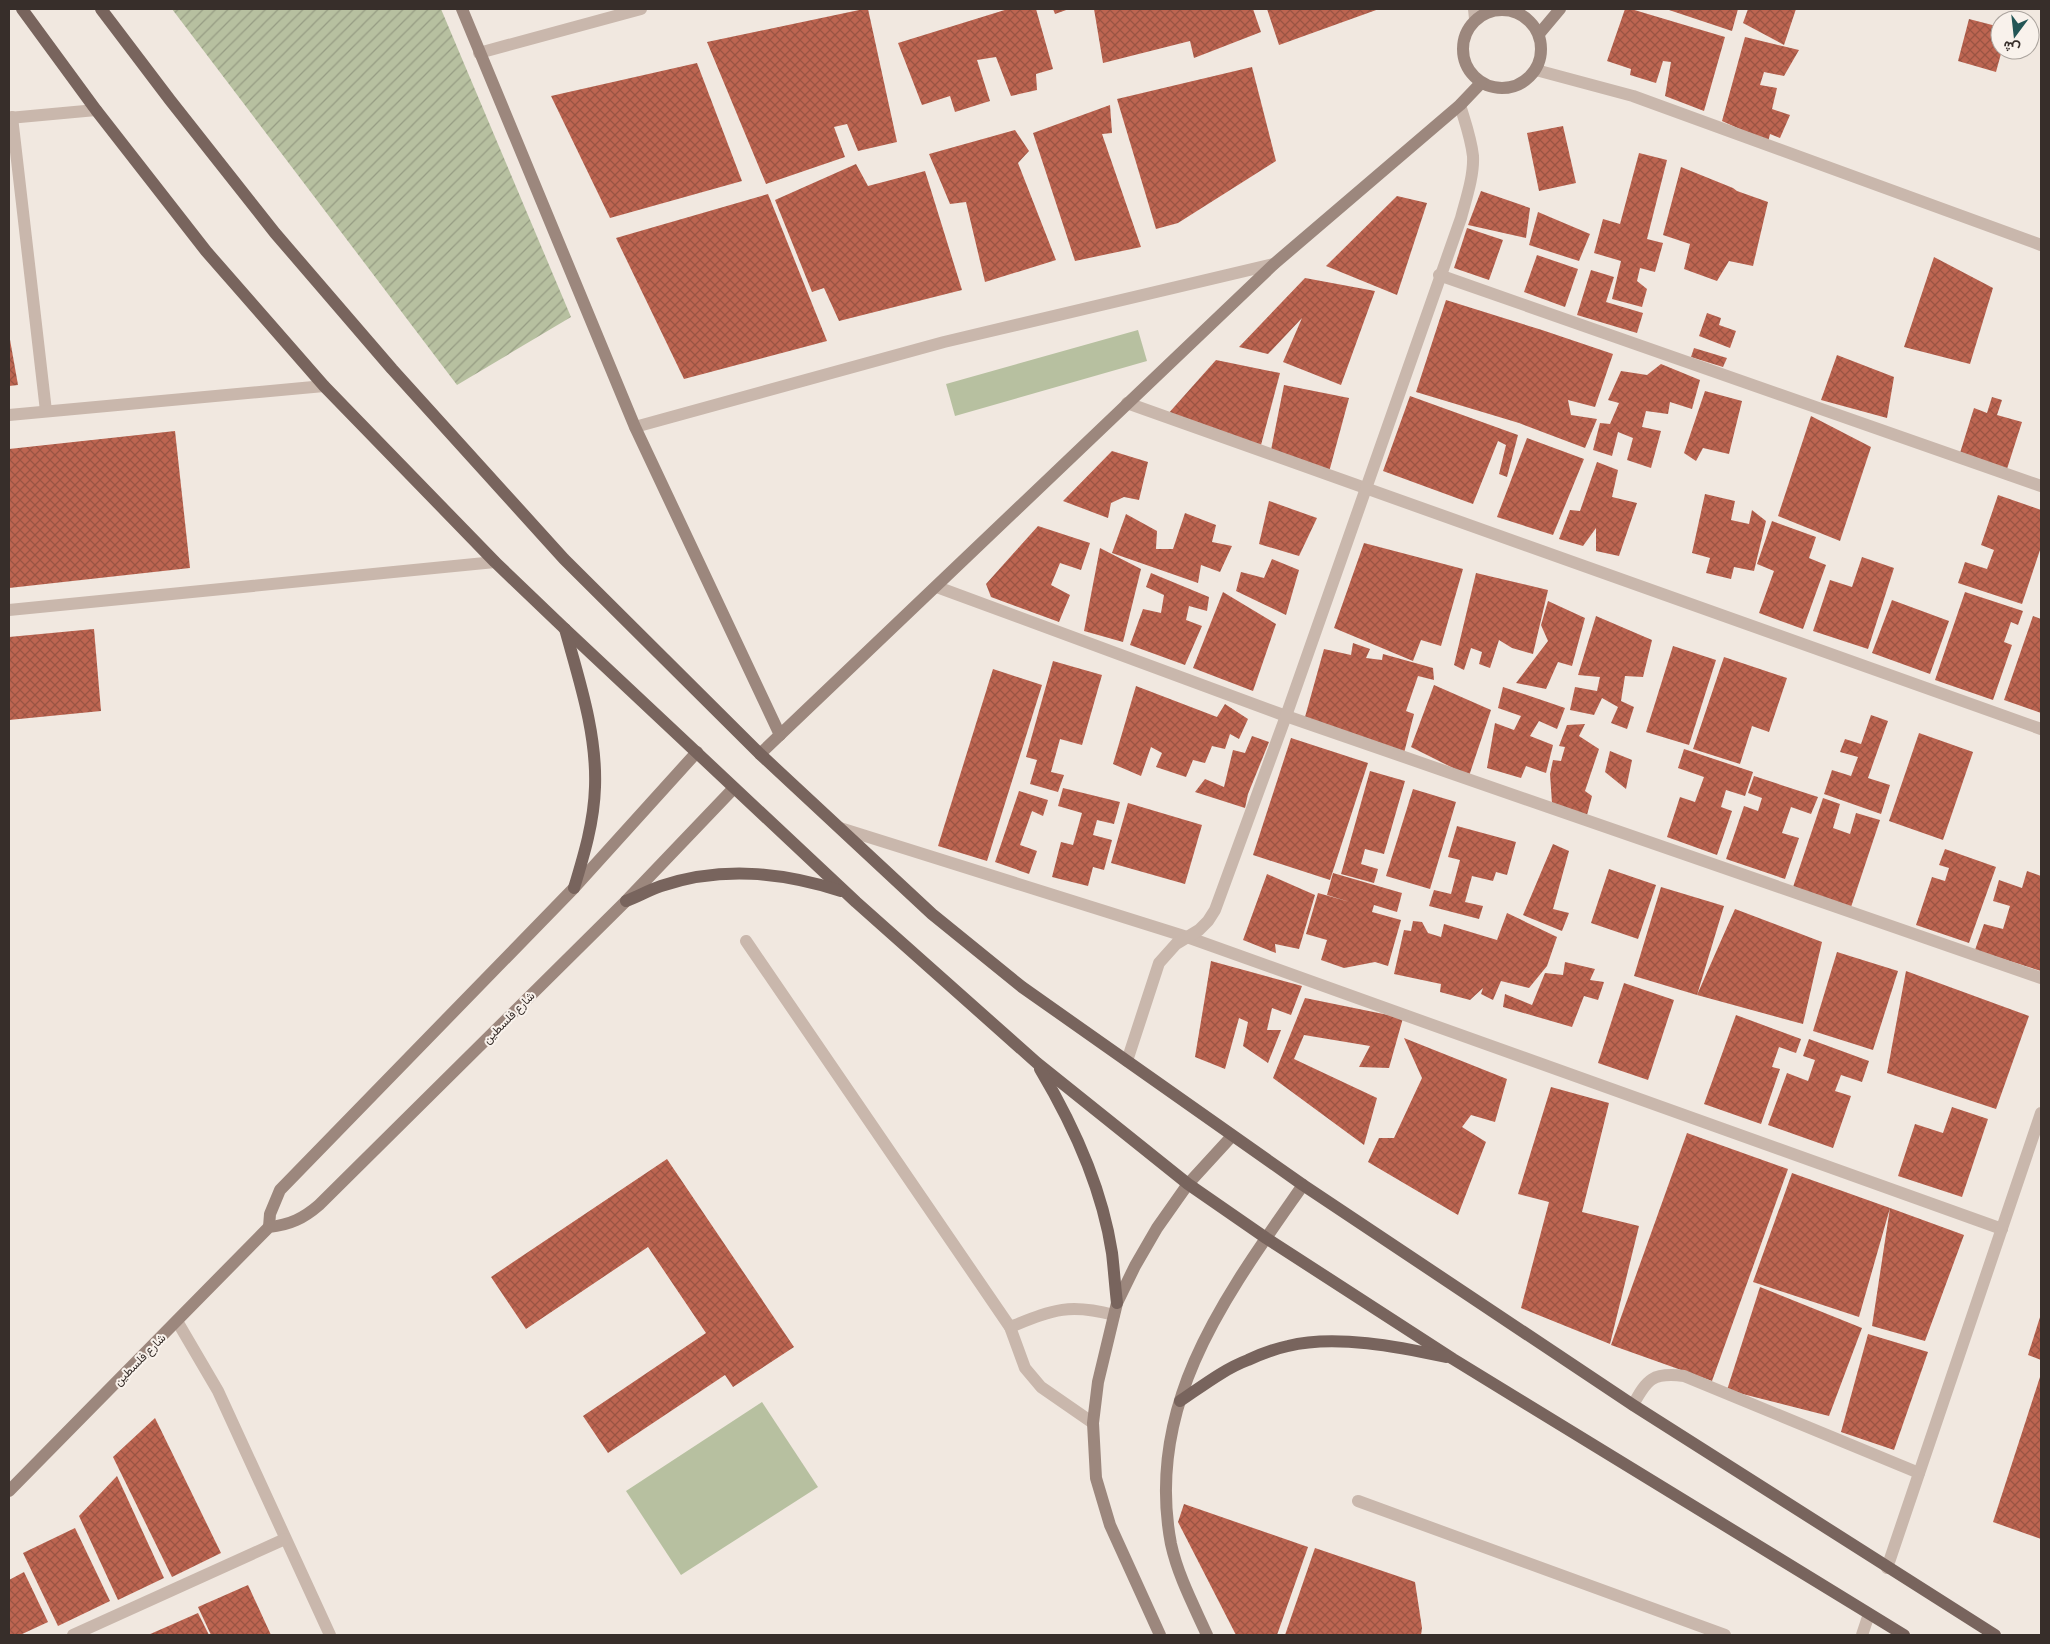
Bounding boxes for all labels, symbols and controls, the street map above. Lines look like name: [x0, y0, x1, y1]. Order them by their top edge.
north arrow: [1990, 10, 2040, 60]
text: ش: [2001, 37, 2022, 58]
street label: شارع فلسطين: [479, 988, 539, 1048]
street label: شارع فلسطين: [110, 1330, 170, 1390]

